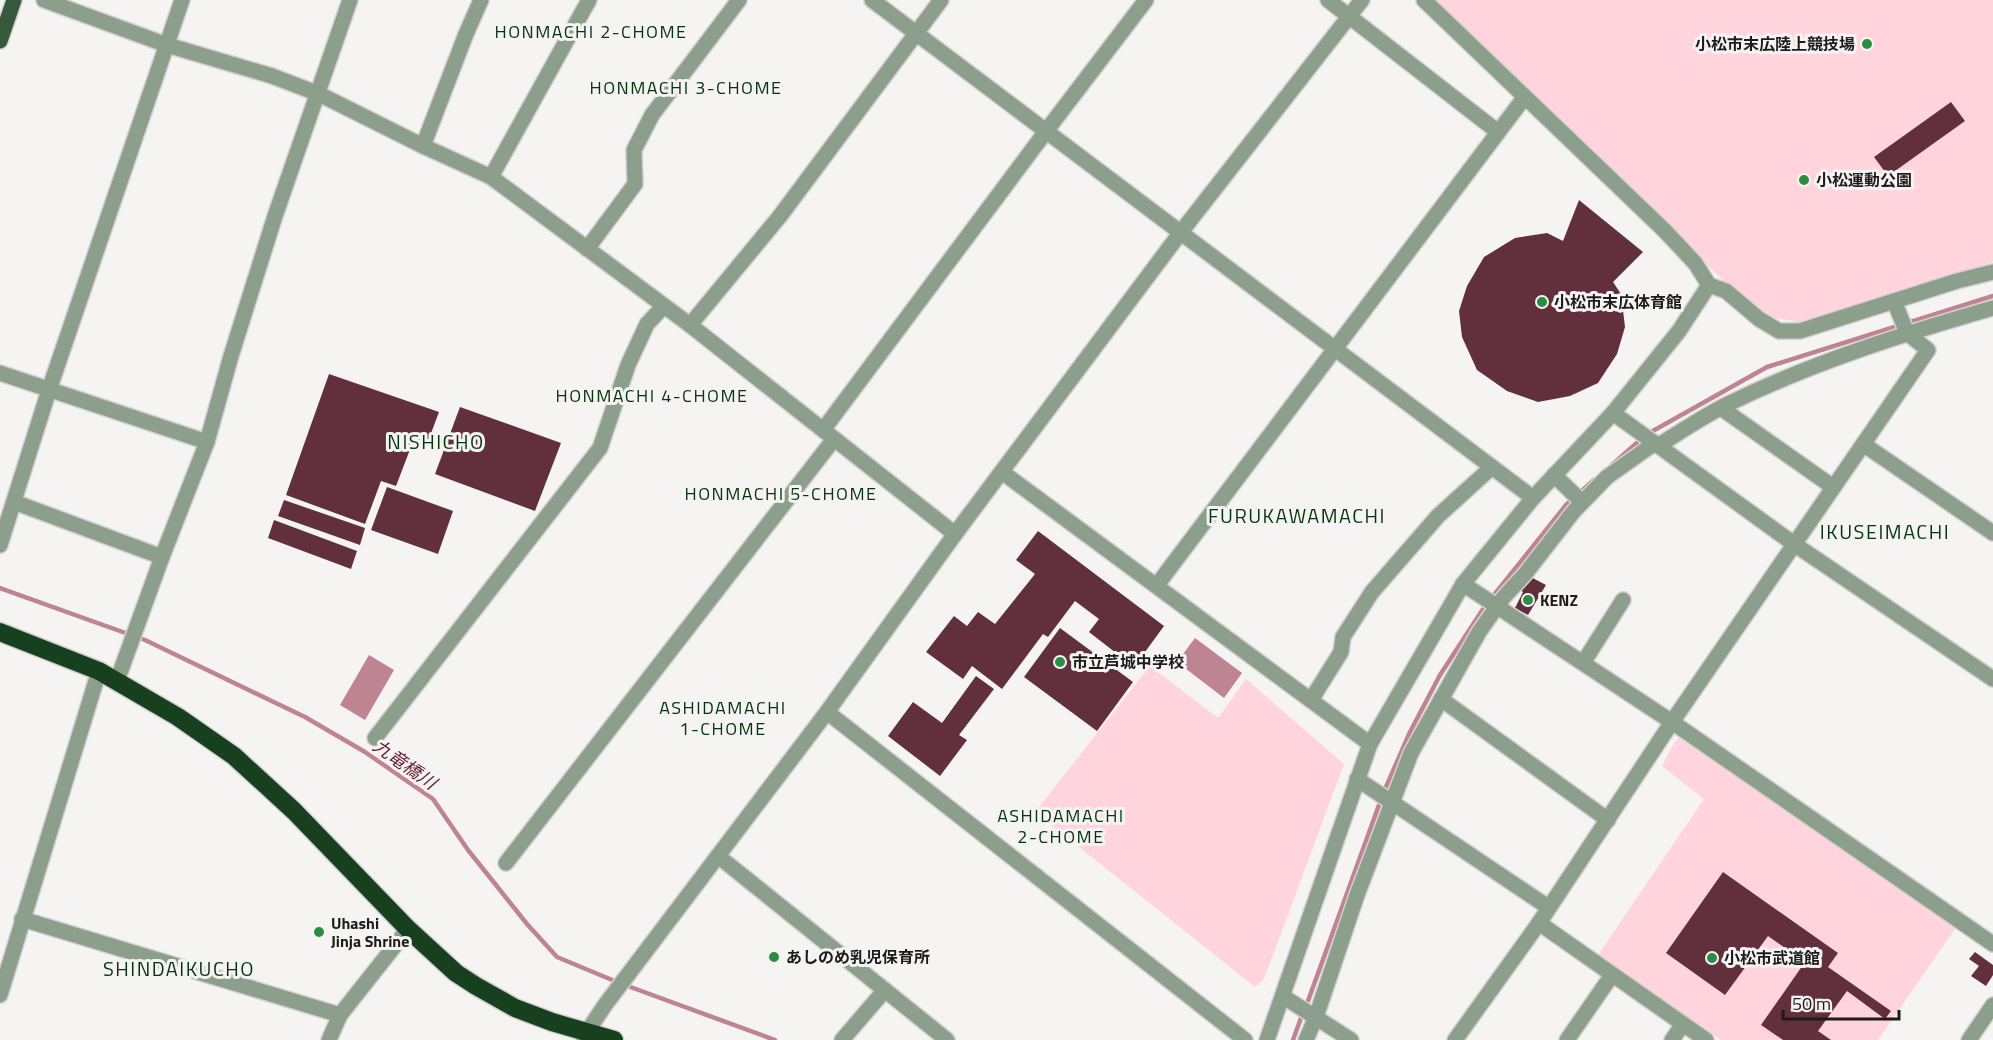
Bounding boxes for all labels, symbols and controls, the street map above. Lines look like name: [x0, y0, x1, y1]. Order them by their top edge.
district label: HONMACHI 2-CHOME: [494, 18, 688, 45]
place label: 小松市末広陸上競技場: [1695, 32, 1855, 56]
marker: 小松市末広陸上競技場: [1860, 37, 1874, 51]
district label: HONMACHI 3-CHOME: [589, 74, 783, 101]
place label: 小松運動公園: [1816, 168, 1912, 192]
marker: 小松運動公園: [1797, 173, 1811, 187]
place label: 小松市末広体育館: [1554, 290, 1682, 314]
marker: 小松市末広体育館: [1535, 295, 1549, 309]
district label: HONMACHI 4-CHOME: [555, 382, 749, 409]
district label: NISHICHO: [387, 426, 485, 457]
district label: HONMACHI 5-CHOME: [684, 480, 878, 507]
district label: FURUKAWAMACHI: [1208, 500, 1386, 531]
district label: IKUSEIMACHI: [1820, 516, 1950, 547]
place label: KENZ: [1540, 588, 1578, 612]
marker: KENZ: [1521, 593, 1535, 607]
place label: 市立芦城中学校: [1072, 650, 1184, 674]
marker: 市立芦城中学校: [1053, 655, 1067, 669]
district label: ASHIDAMACHI 1-CHOME: [659, 694, 787, 742]
water label: 九竜橋川: [368, 732, 444, 797]
district label: ASHIDAMACHI 2-CHOME: [997, 802, 1125, 850]
place label: Uhashi Jinja Shrine: [331, 911, 409, 953]
marker: Uhashi Jinja Shrine: [312, 925, 326, 939]
place label: あしのめ乳児保育所: [786, 945, 930, 969]
place label: 小松市武道館: [1724, 946, 1820, 970]
marker: あしのめ乳児保育所: [767, 950, 781, 964]
marker: 小松市武道館: [1705, 951, 1719, 965]
district label: SHINDAIKUCHO: [103, 953, 255, 984]
scale bar: [1783, 983, 1898, 1021]
text: 50 m: [1792, 990, 1831, 1017]

